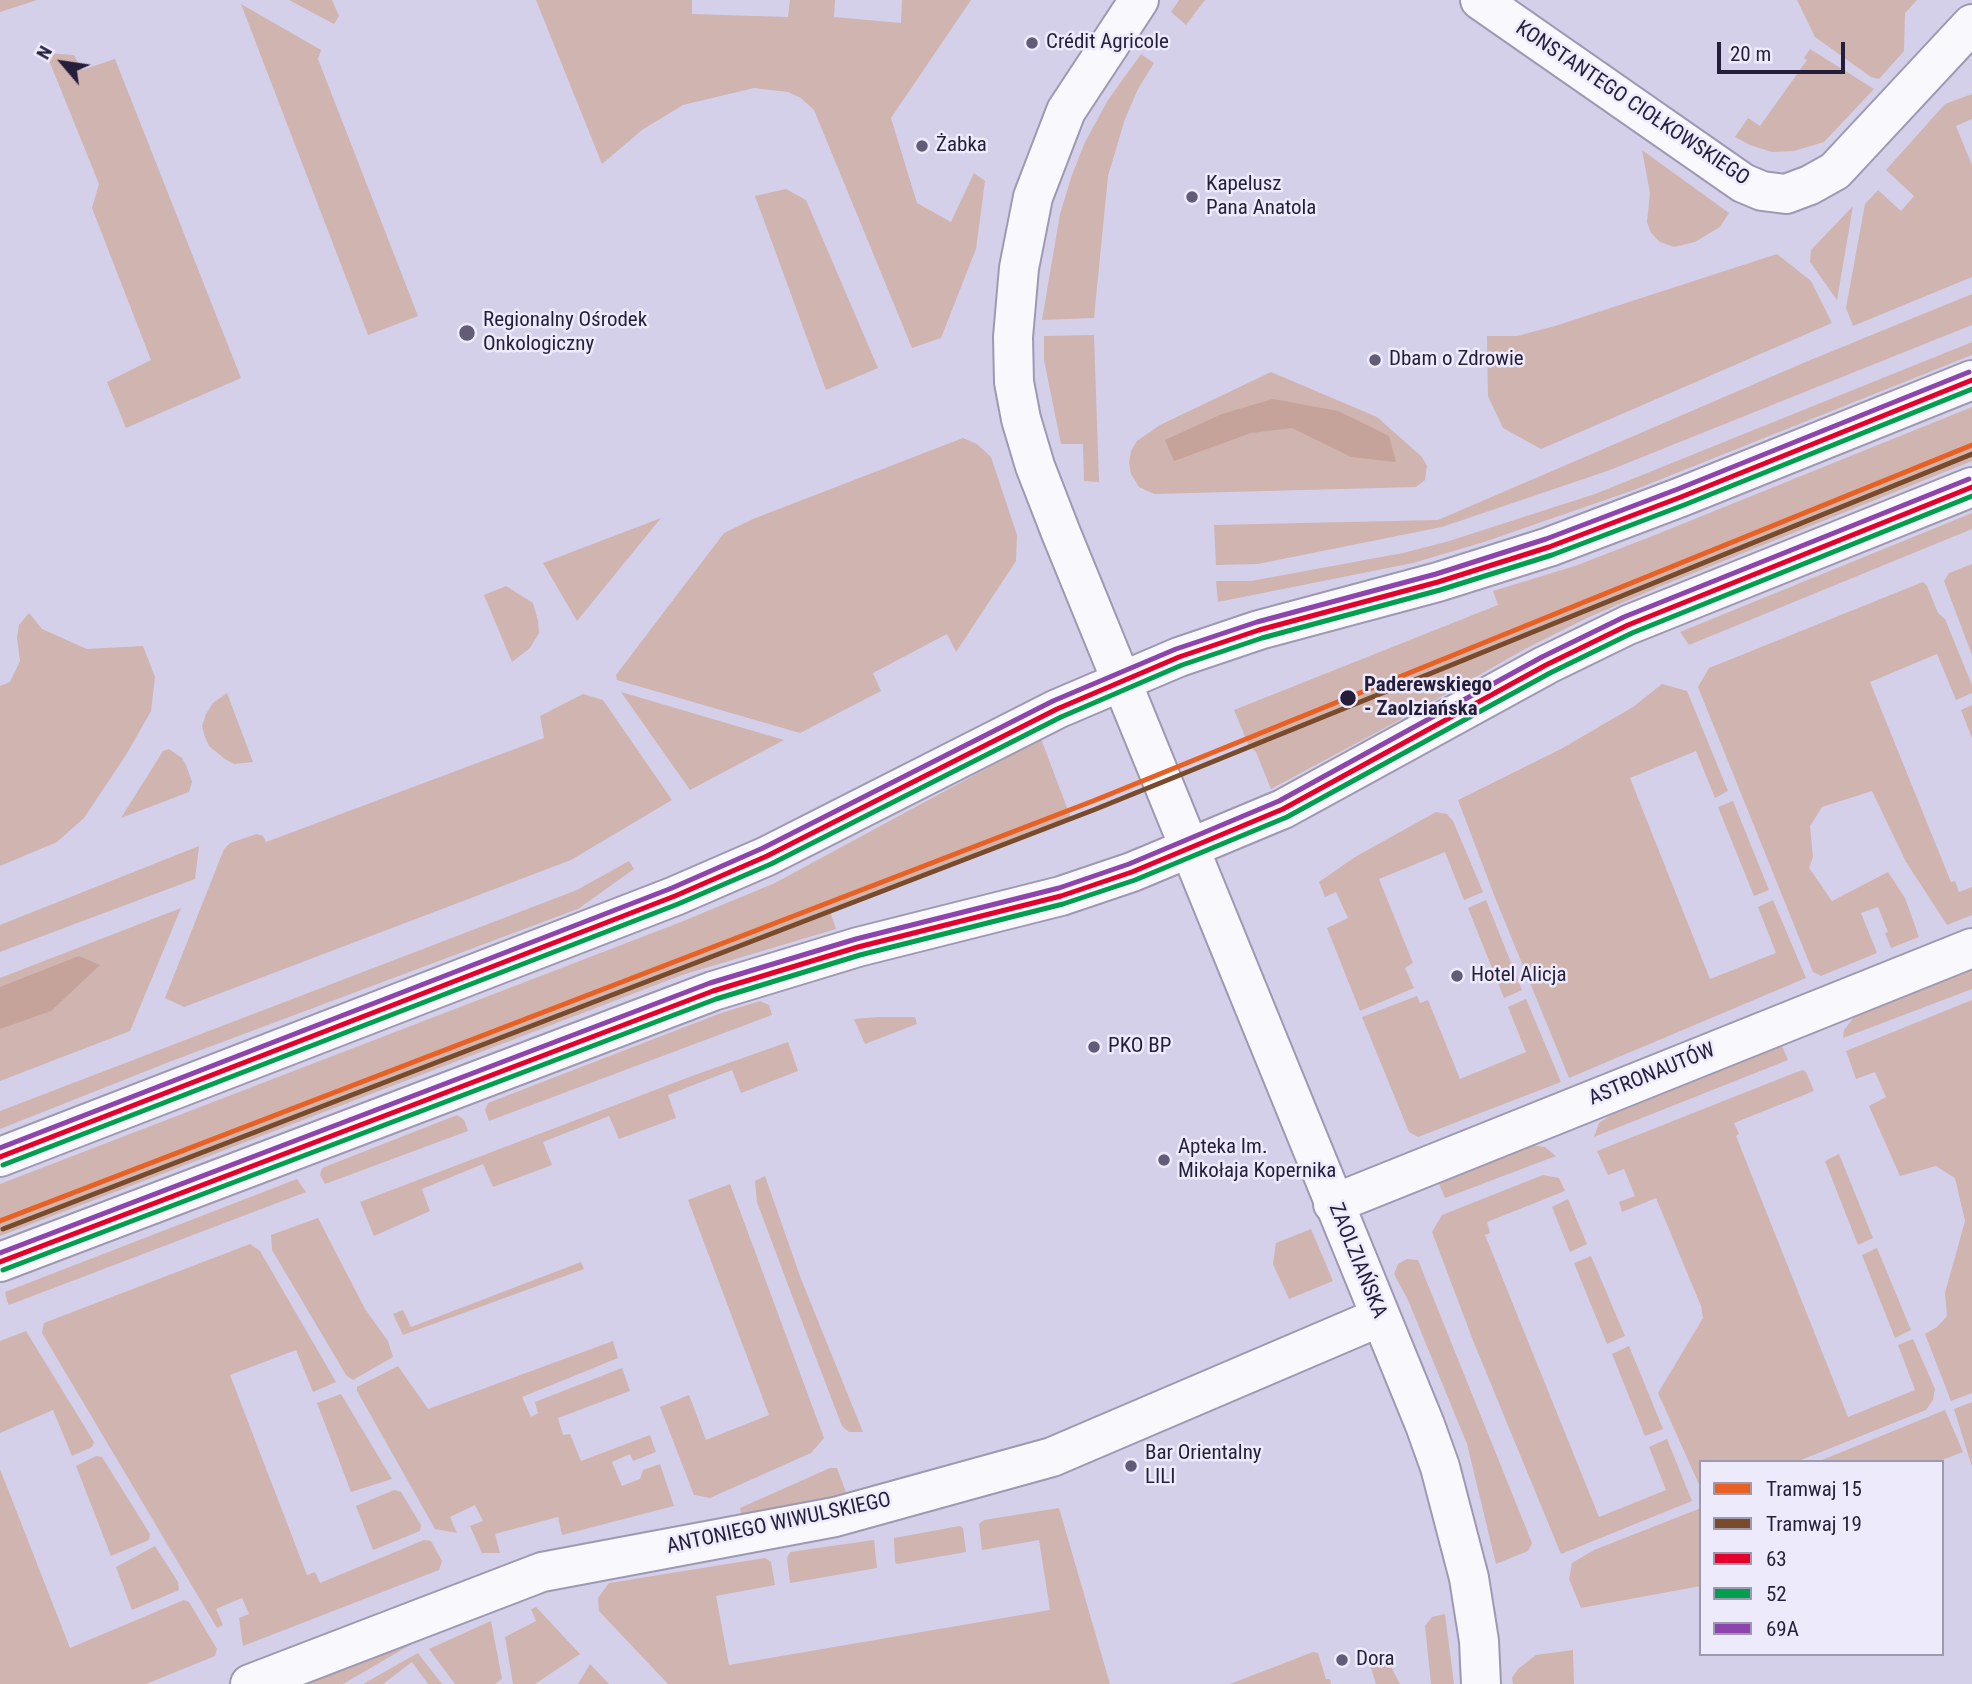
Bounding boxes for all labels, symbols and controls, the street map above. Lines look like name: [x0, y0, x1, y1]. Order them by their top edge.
street label: KONSTANTEGO CIOŁKOWSKIEGO: [1510, 16, 1754, 192]
north arrow: [28, 28, 98, 98]
scale bar: [1720, 28, 1848, 72]
place label: Crédit Agricole: [1046, 30, 1169, 56]
marker: Crédit Agricole: [1024, 35, 1040, 51]
text: N: [31, 42, 57, 63]
text: 20 m: [1730, 42, 1771, 66]
place label: Żabka: [936, 133, 987, 159]
marker: Żabka: [914, 138, 930, 154]
place label: Kapelusz Pana Anatola: [1206, 172, 1316, 222]
marker: Kapelusz Pana Anatola: [1184, 189, 1200, 205]
place label: Regionalny Ośrodek Onkologiczny: [483, 308, 647, 358]
marker: Regionalny Ośrodek Onkologiczny: [457, 323, 477, 343]
place label: Dbam o Zdrowie: [1389, 347, 1524, 373]
marker: Dbam o Zdrowie: [1367, 352, 1383, 368]
place label: Paderewskiego - Zaolziańska: [1364, 673, 1492, 723]
marker: Paderewskiego - Zaolziańska: [1338, 688, 1358, 708]
place label: Hotel Alicja: [1471, 963, 1566, 989]
marker: Hotel Alicja: [1449, 968, 1465, 984]
place label: PKO BP: [1108, 1034, 1171, 1060]
street label: ASTRONAUTÓW: [1585, 1038, 1719, 1112]
marker: PKO BP: [1086, 1039, 1102, 1055]
place label: Apteka Im. Mikołaja Kopernika: [1178, 1135, 1336, 1185]
marker: Apteka Im. Mikołaja Kopernika: [1156, 1152, 1172, 1168]
street label: ZAOLZIAŃSKA: [1323, 1200, 1391, 1322]
place label: Bar Orientalny LILI: [1145, 1441, 1262, 1491]
marker: Bar Orientalny LILI: [1123, 1458, 1139, 1474]
legend: [1699, 1460, 1944, 1656]
text: Tramwaj 15: [1766, 1477, 1862, 1501]
street label: ANTONIEGO WIWULSKIEGO: [665, 1488, 893, 1560]
text: Tramwaj 19: [1766, 1512, 1862, 1536]
text: 63: [1766, 1547, 1787, 1571]
text: 52: [1766, 1582, 1787, 1606]
text: 69A: [1766, 1617, 1799, 1641]
place label: Dora: [1356, 1647, 1395, 1673]
marker: Dora: [1334, 1652, 1350, 1668]

